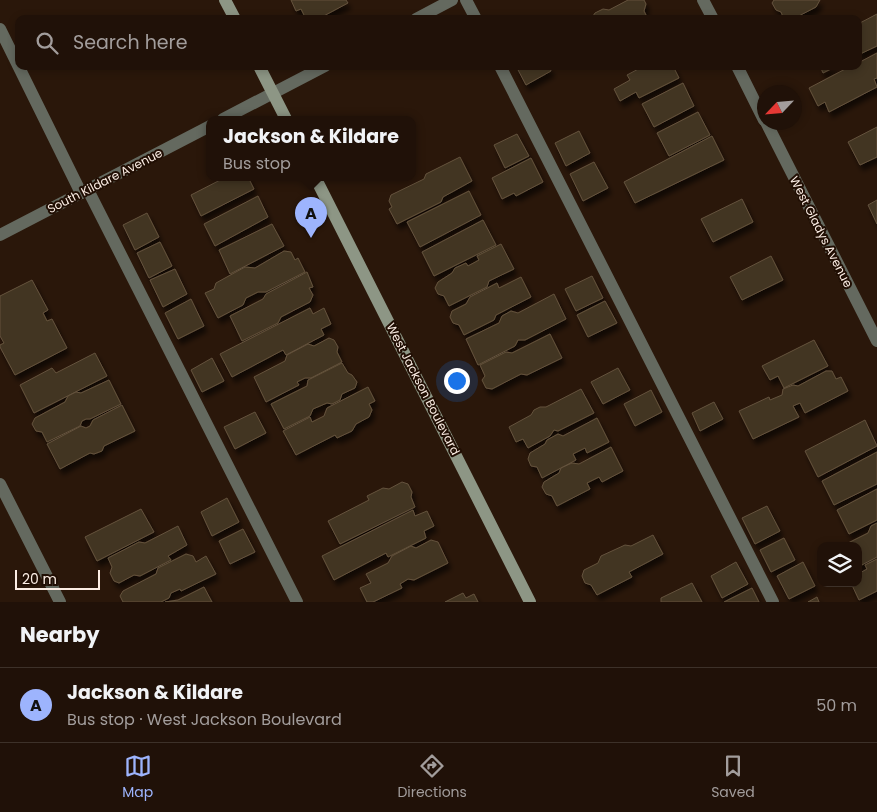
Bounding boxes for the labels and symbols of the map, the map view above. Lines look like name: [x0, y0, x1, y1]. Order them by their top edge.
north arrow: [757, 85, 802, 130]
street label: South Kildare Avenue: [44, 144, 165, 217]
street label: West Gladys Avenue: [786, 173, 857, 290]
pin: A: [295, 197, 327, 238]
street label: West Jackson Boulevard: [383, 320, 464, 458]
your location: [444, 368, 470, 394]
scale bar: [15, 567, 100, 590]

